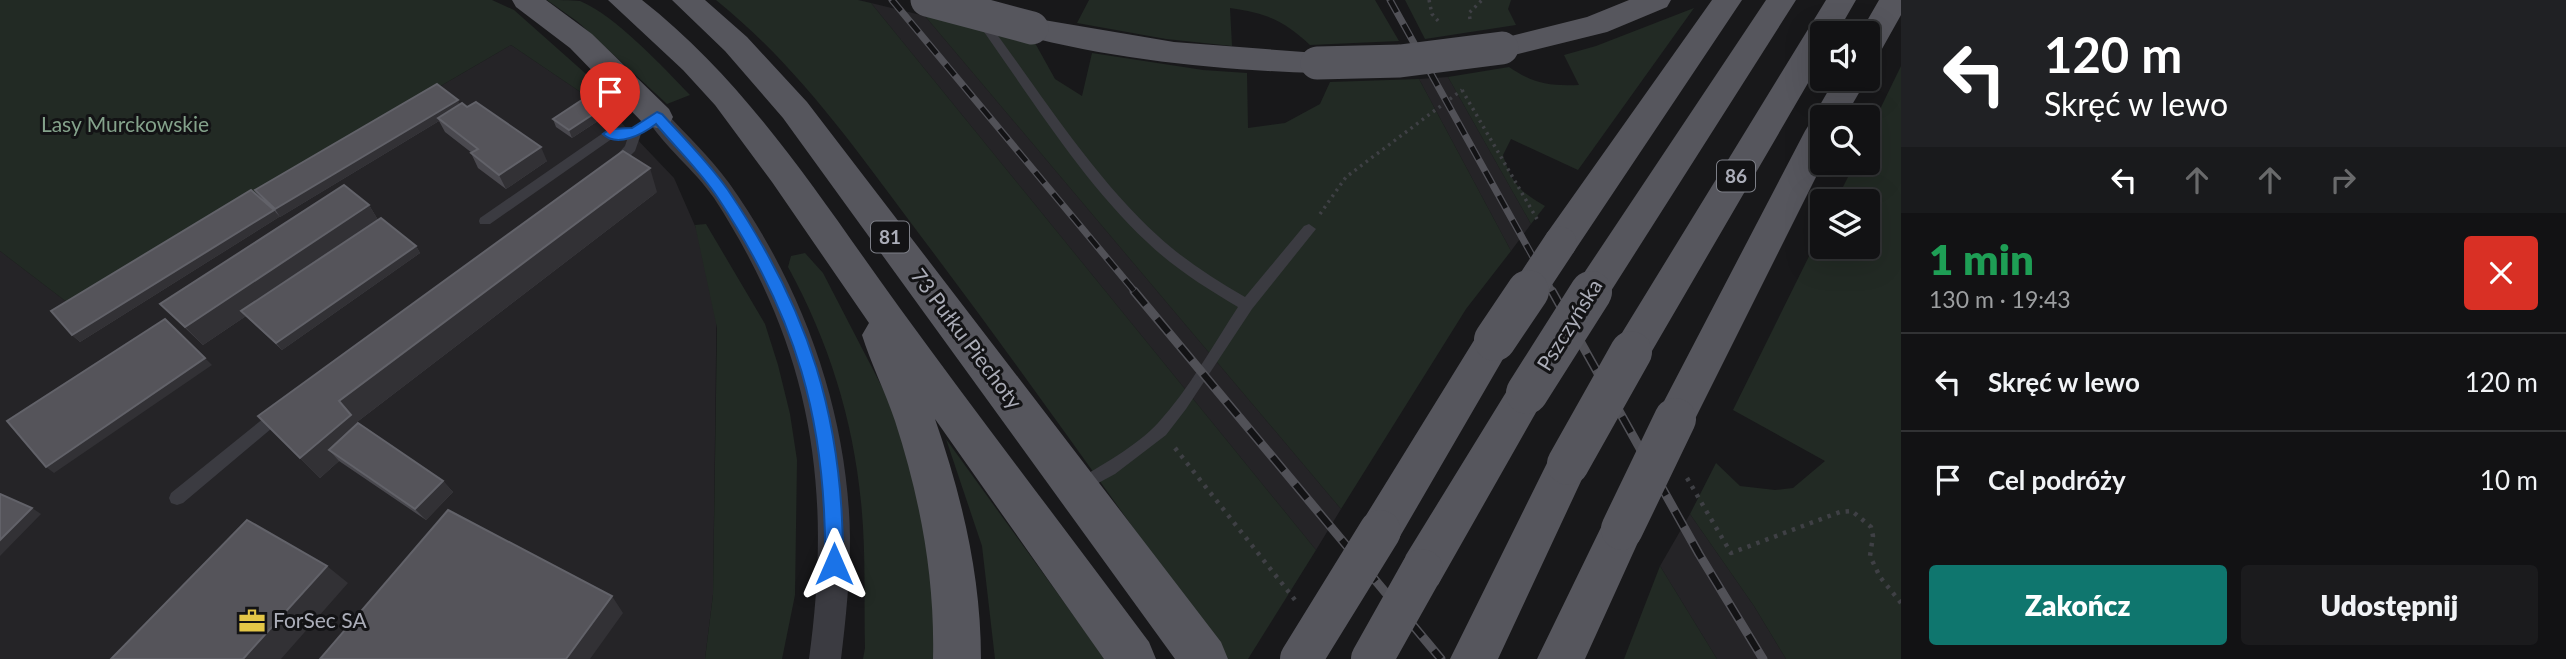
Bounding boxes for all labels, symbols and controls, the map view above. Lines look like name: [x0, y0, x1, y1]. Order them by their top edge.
map controls: [1810, 21, 1880, 259]
button: sound: [1810, 21, 1880, 91]
text: 120 m: [2044, 25, 2182, 83]
icon: left: [1929, 28, 2020, 119]
pin: [580, 62, 640, 134]
icon: arrive: [591, 73, 629, 111]
text: Skręć w lewo: [2044, 84, 2228, 123]
button: search: [1810, 105, 1880, 175]
park label: Lasy Murckowskie: [41, 111, 209, 136]
road number: 86: [1717, 160, 1755, 192]
icon: left: [2105, 161, 2143, 199]
icon: ahead: [2178, 161, 2216, 199]
icon: ahead: [2251, 161, 2289, 199]
icon: right: [2324, 161, 2362, 199]
button: layers: [1810, 189, 1880, 259]
road number: 81: [871, 221, 909, 252]
text: 1 min: [1929, 234, 2034, 284]
button: close: [2464, 236, 2538, 310]
street label: 73 Pułku Piechoty: [906, 263, 1028, 413]
street label: Pszczyńska: [1531, 274, 1607, 375]
text: 130 m · 19:43: [1929, 285, 2071, 313]
icon: left: [1929, 363, 1967, 401]
text: Skręć w lewo: [1988, 366, 2140, 398]
text: 120 m: [2465, 366, 2538, 398]
icon: arrive: [1929, 461, 1967, 499]
text: Cel podróży: [1988, 464, 2126, 496]
text: 10 m: [2480, 464, 2538, 496]
position arrow: [797, 527, 871, 601]
button: Zakończ: [1929, 565, 2227, 645]
button: Udostępnij: [2241, 565, 2538, 645]
office icon: ForSec SA: [237, 606, 267, 636]
place label: ForSec SA: [273, 607, 367, 632]

